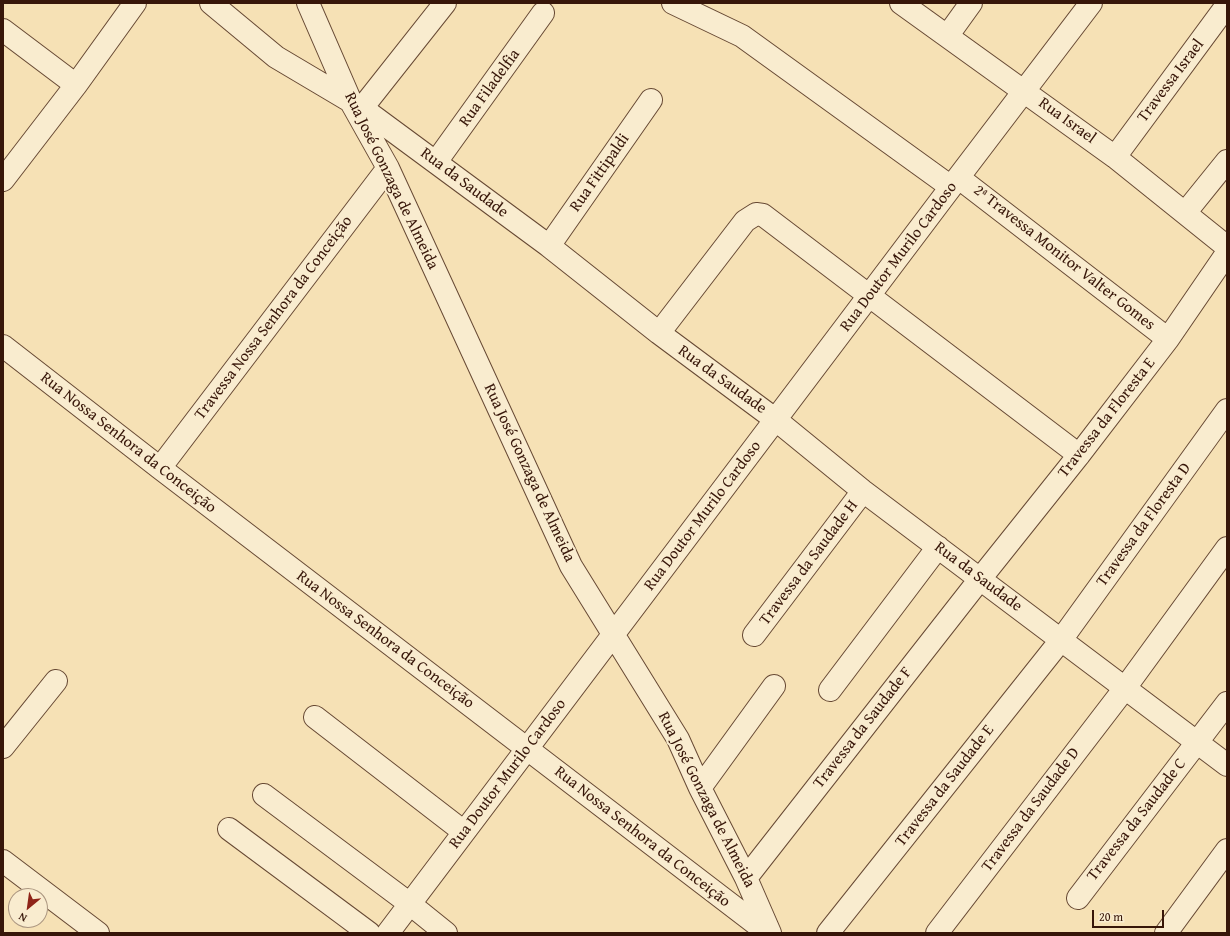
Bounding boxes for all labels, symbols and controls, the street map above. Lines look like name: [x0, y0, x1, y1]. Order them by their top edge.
street label: Travessa Israel: [1134, 36, 1208, 126]
street label: Rua Filadelfia: [455, 46, 525, 130]
street label: Rua José Gonzaga de Almeida: [340, 89, 442, 273]
street label: Rua Israel: [1035, 94, 1099, 148]
street label: Rua Fittipaldi: [566, 130, 634, 216]
street label: Rua da Saudade: [416, 144, 512, 222]
street label: Rua Doutor Murilo Cardoso: [836, 178, 962, 336]
street label: 2ª Travessa Monitor Valter Gomes: [969, 181, 1159, 335]
street label: Travessa Nossa Senhora da Conceição: [191, 212, 357, 424]
street label: Rua da Saudade: [674, 341, 770, 419]
street label: Travessa da Floresta E: [1054, 354, 1160, 482]
street label: Rua Nossa Senhora da Conceição: [36, 368, 220, 518]
street label: Rua José Gonzaga de Almeida: [479, 381, 579, 565]
street label: Rua Doutor Murilo Cardoso: [640, 437, 766, 595]
street label: Travessa da Floresta D: [1093, 459, 1195, 591]
street label: Travessa da Saudade H: [756, 497, 862, 629]
street label: Rua da Saudade: [930, 538, 1026, 616]
street label: Rua Nossa Senhora da Conceição: [292, 567, 478, 713]
street label: Travessa da Saudade F: [810, 663, 916, 793]
street label: Rua Doutor Murilo Cardoso: [445, 695, 571, 853]
street label: Rua José Gonzaga de Almeida: [653, 709, 759, 891]
street label: Travessa da Saudade E: [892, 721, 998, 851]
street label: Travessa da Saudade D: [978, 744, 1084, 876]
street label: Travessa da Saudade C: [1083, 755, 1191, 885]
street label: Rua Nossa Senhora da Conceição: [550, 762, 734, 912]
north arrow: [8, 888, 48, 928]
scale bar: [1094, 902, 1166, 928]
text: 20 m: [1099, 908, 1123, 925]
text: N: [16, 909, 30, 926]

